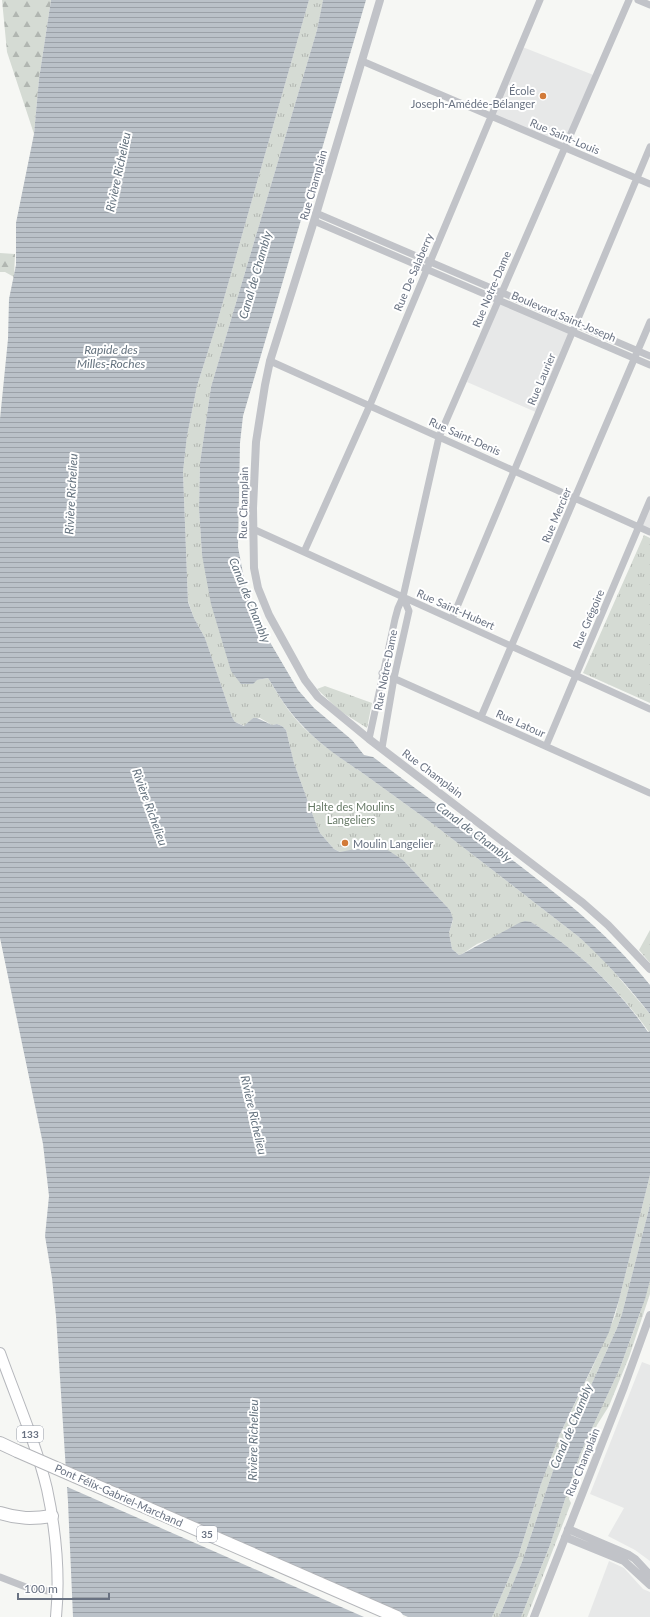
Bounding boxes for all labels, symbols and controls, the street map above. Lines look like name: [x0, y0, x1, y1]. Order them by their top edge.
place label: École Joseph-Amédée-Bélanger: [411, 84, 535, 110]
marker: École Joseph-Amédée-Bélanger: [538, 91, 548, 101]
street label: Rue Saint-Louis: [528, 115, 602, 157]
water label: Rivière Richelieu: [102, 131, 134, 213]
street label: Rue Champlain: [297, 148, 329, 222]
water label: Canal de Chambly: [235, 229, 275, 321]
street label: Rue De Salaberry: [391, 231, 435, 313]
street label: Rue Notre-Dame: [469, 249, 513, 329]
street label: Boulevard Saint-Joseph: [510, 288, 618, 344]
water label: Rapide des Milles-Roches: [77, 342, 145, 371]
street label: Rue Laurier: [524, 351, 558, 407]
street label: Rue Saint-Denis: [427, 414, 503, 458]
water label: Rivière Richelieu: [61, 453, 81, 535]
street label: Rue Champlain: [236, 467, 250, 539]
street label: Rue Mercier: [539, 485, 573, 545]
water label: Canal de Chambly: [226, 555, 274, 645]
street label: Rue Saint-Hubert: [415, 586, 497, 632]
street label: Rue Grégoire: [570, 587, 606, 651]
street label: Rue Notre-Dame: [371, 628, 399, 711]
street label: Rue Latour: [494, 706, 548, 740]
street label: Rue Champlain: [400, 746, 466, 800]
water label: Rivière Richelieu: [129, 766, 171, 848]
water label: Canal de Chambly: [433, 799, 515, 865]
park label: Halte des Moulins Langeliers: [308, 800, 395, 826]
place label: Moulin Langelier: [353, 837, 433, 850]
marker: Moulin Langelier: [340, 838, 350, 848]
water label: Rivière Richelieu: [238, 1074, 270, 1156]
water label: Canal de Chambly: [546, 1381, 596, 1471]
water label: Rivière Richelieu: [245, 1399, 261, 1481]
road number: 133: [17, 1426, 43, 1442]
street label: Rue Champlain: [562, 1426, 602, 1498]
street label: Pont Félix-Gabriel-Marchand: [53, 1461, 185, 1529]
road number: 35: [197, 1526, 217, 1542]
scale bar: [18, 1575, 109, 1601]
text: 100 m: [24, 1581, 58, 1596]

